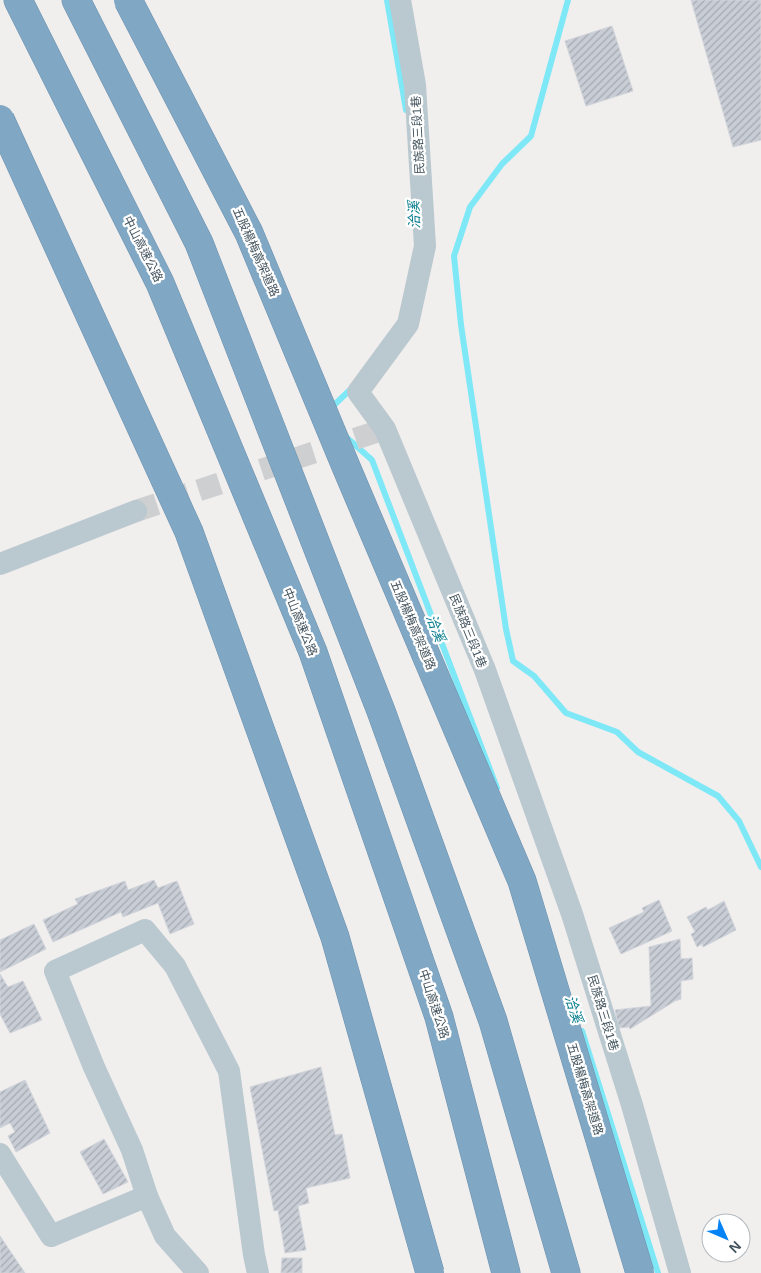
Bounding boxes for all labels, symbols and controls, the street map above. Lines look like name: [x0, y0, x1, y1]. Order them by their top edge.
street label: 民族路三段1巷: [409, 95, 427, 175]
water label: 洽溪: [405, 199, 422, 229]
street label: 五股楊梅高架道路: [230, 205, 282, 299]
street label: 中山高速公路: [120, 214, 166, 284]
street label: 五股楊梅高架道路: [388, 578, 438, 672]
street label: 中山高速公路: [280, 586, 320, 658]
street label: 民族路三段1巷: [447, 592, 489, 670]
water label: 洽溪: [424, 612, 449, 646]
street label: 中山高速公路: [416, 968, 452, 1040]
street label: 民族路三段1巷: [585, 973, 621, 1053]
water label: 洽溪: [562, 993, 587, 1027]
street label: 五股楊梅高架道路: [564, 1041, 606, 1137]
north arrow: [701, 1213, 751, 1263]
text: N: [726, 1238, 744, 1256]

